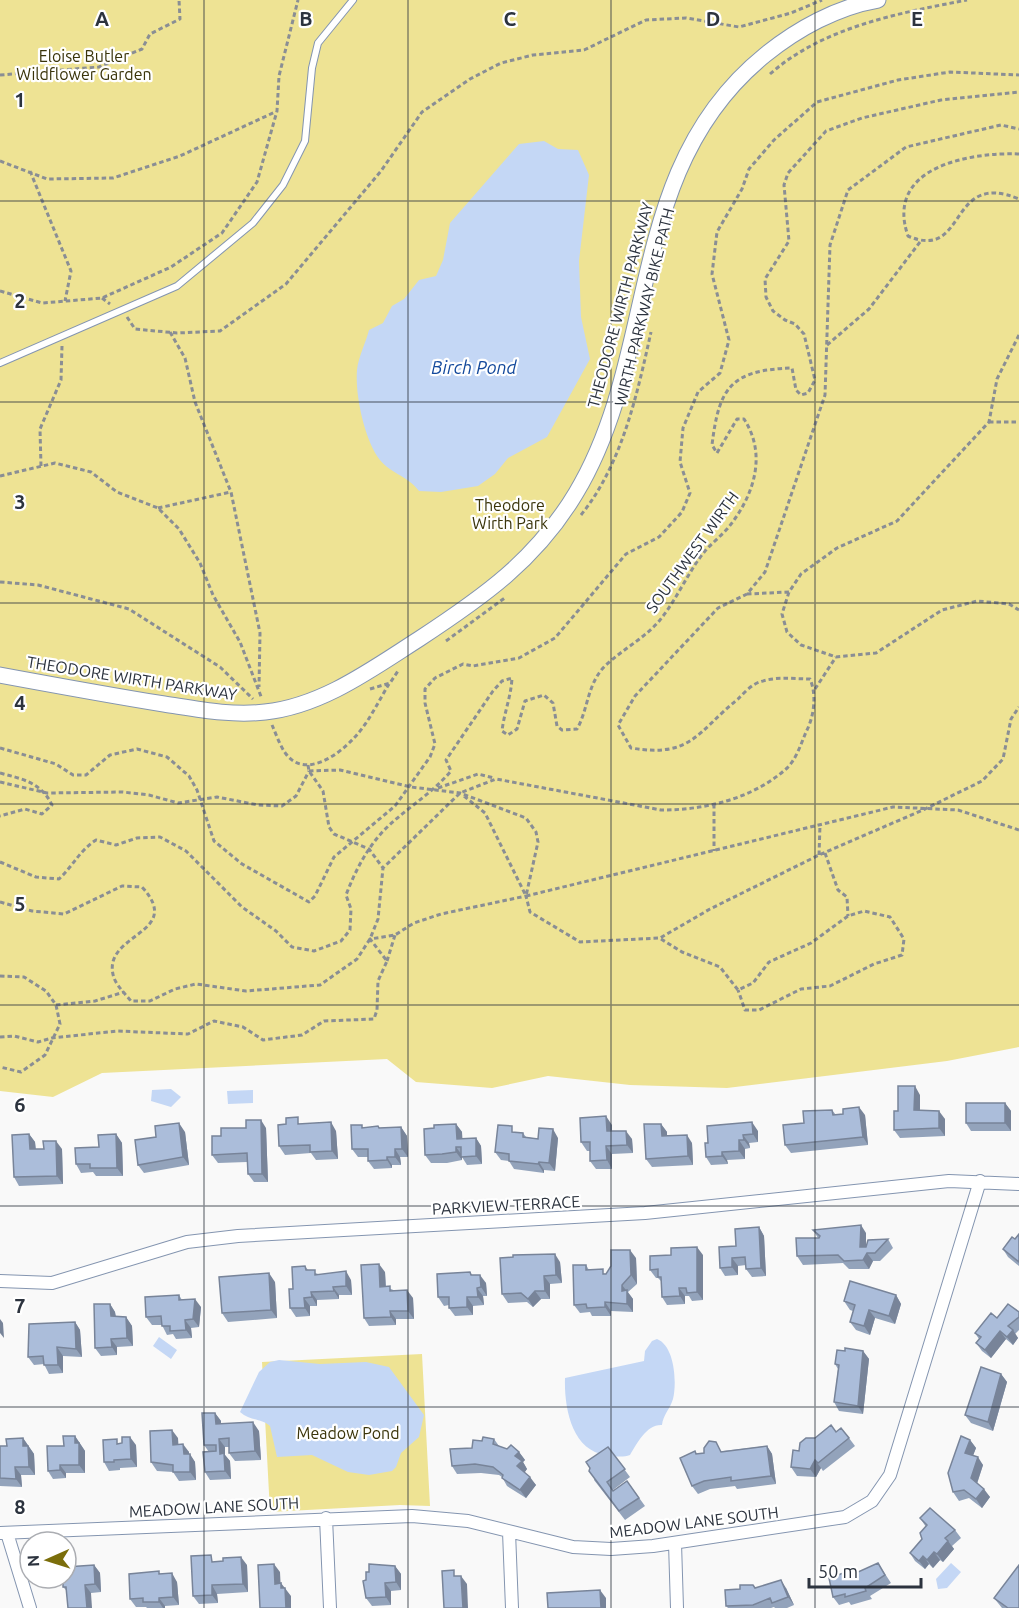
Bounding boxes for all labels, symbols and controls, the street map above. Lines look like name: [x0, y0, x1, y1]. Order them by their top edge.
text: A: [95, 7, 109, 30]
text: B: [299, 7, 313, 30]
text: C: [504, 7, 517, 30]
text: D: [706, 7, 720, 30]
text: E: [911, 7, 923, 30]
park label: Eloise Butler Wildflower Garden: [16, 47, 152, 83]
text: 1: [14, 88, 26, 111]
street label: THEODORE WIRTH PARKWAY: [584, 199, 656, 410]
street label: WIRTH PARKWAY BIKE PATH: [611, 206, 677, 408]
text: 2: [14, 289, 26, 312]
water label: Birch Pond: [431, 357, 518, 377]
street label: SOUTHWEST WIRTH: [642, 488, 742, 616]
text: 3: [14, 490, 26, 513]
park label: Theodore Wirth Park: [472, 496, 548, 532]
street label: THEODORE WIRTH PARKWAY: [26, 652, 239, 704]
text: 4: [14, 691, 26, 714]
text: 5: [14, 892, 26, 915]
text: 6: [14, 1093, 26, 1116]
street label: PARKVIEW TERRACE: [431, 1192, 581, 1218]
text: 7: [14, 1294, 26, 1317]
park label: Meadow Pond: [297, 1424, 400, 1442]
street label: MEADOW LANE SOUTH: [128, 1494, 300, 1520]
text: 8: [14, 1495, 26, 1518]
street label: MEADOW LANE SOUTH: [608, 1503, 780, 1541]
north arrow: [18, 1530, 78, 1590]
scale bar: [809, 1551, 922, 1589]
text: N: [24, 1554, 42, 1567]
text: 50 m: [818, 1561, 858, 1581]

